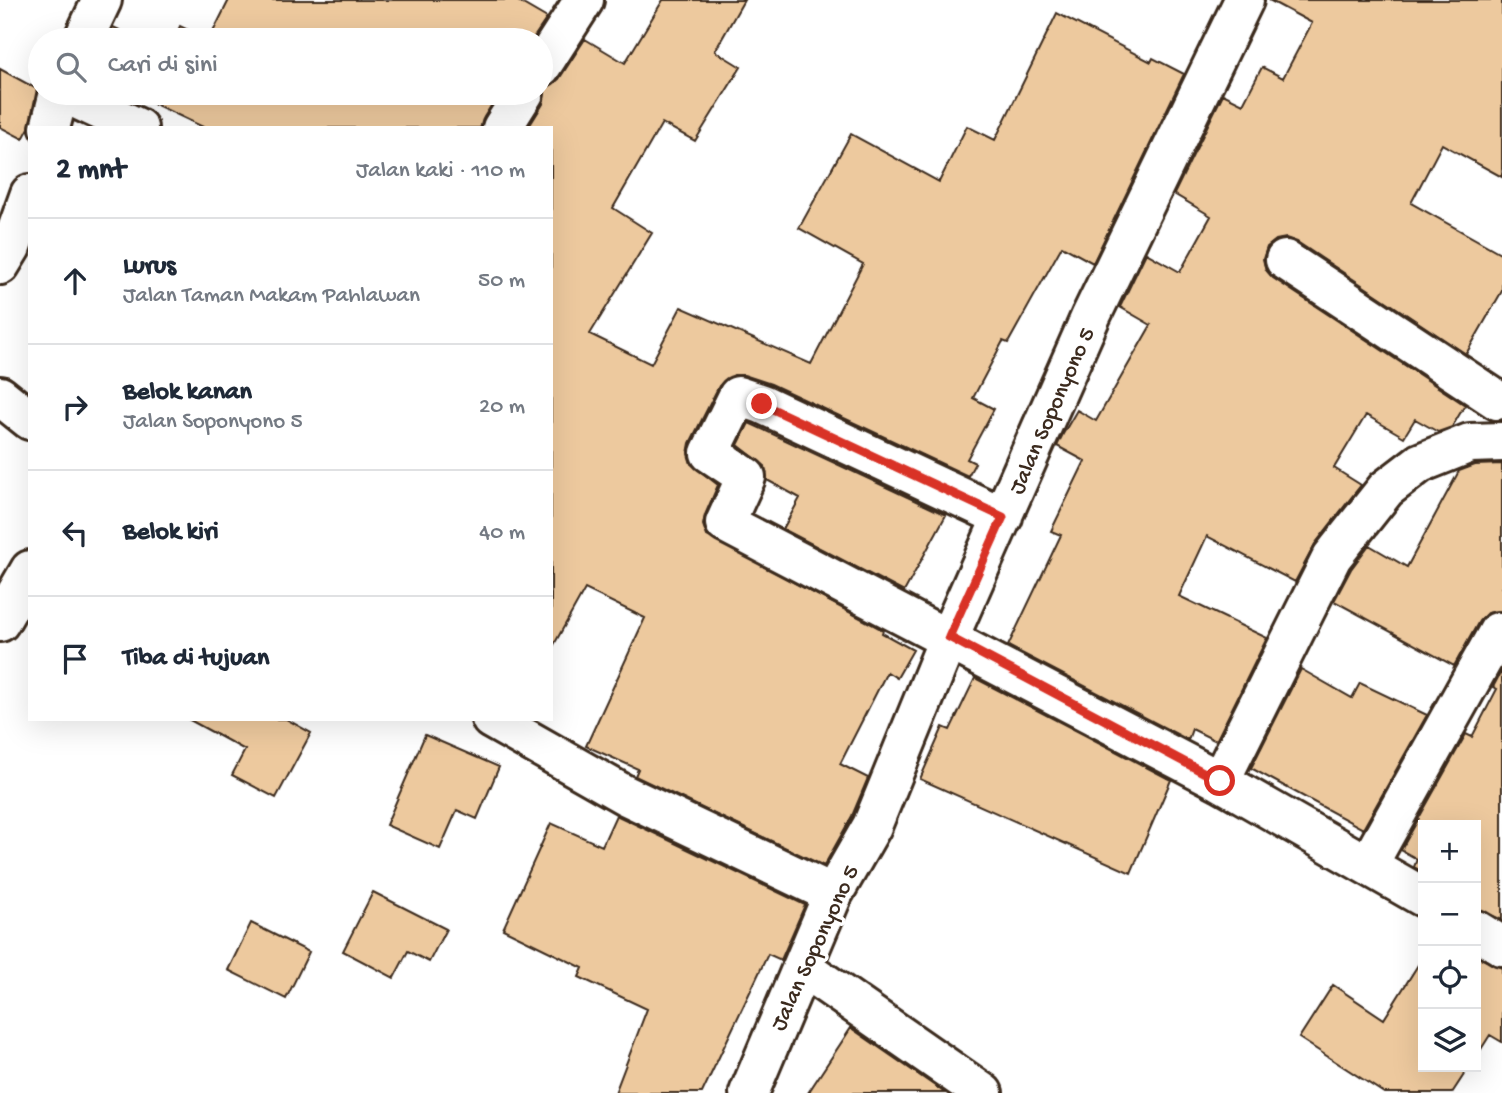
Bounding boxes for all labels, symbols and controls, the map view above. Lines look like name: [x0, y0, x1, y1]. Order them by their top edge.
search box: [28, 28, 553, 105]
icon: search: [52, 48, 90, 86]
text: Cari di sini: [108, 51, 218, 82]
text: 2 mnt: [56, 154, 126, 189]
text: Jalan kaki · 110 m: [356, 158, 525, 185]
text: Lurus: [123, 252, 176, 283]
icon: ahead: [56, 262, 94, 300]
text: 50 m: [478, 268, 525, 295]
text: Jalan Taman Makam Pahlawan: [123, 283, 420, 310]
street label: Jalan Soponyono 5: [1004, 324, 1102, 499]
text: Belok kanan: [123, 378, 252, 409]
icon: right: [56, 388, 94, 426]
route end: [746, 388, 777, 419]
text: 20 m: [479, 394, 525, 421]
text: Jalan Soponyono 5: [123, 409, 303, 436]
icon: left: [56, 514, 94, 552]
text: Belok kiri: [123, 518, 219, 549]
text: 40 m: [479, 520, 525, 547]
icon: arrive: [56, 640, 94, 678]
text: Tiba di tujuan: [123, 644, 269, 675]
route start: [1204, 765, 1235, 796]
map controls: [1418, 820, 1481, 1072]
button: +: [1418, 820, 1481, 883]
street label: Jalan Soponyono 5: [766, 861, 866, 1036]
button: −: [1418, 883, 1481, 946]
button: locate: [1418, 946, 1481, 1009]
button: layers: [1418, 1009, 1481, 1072]

